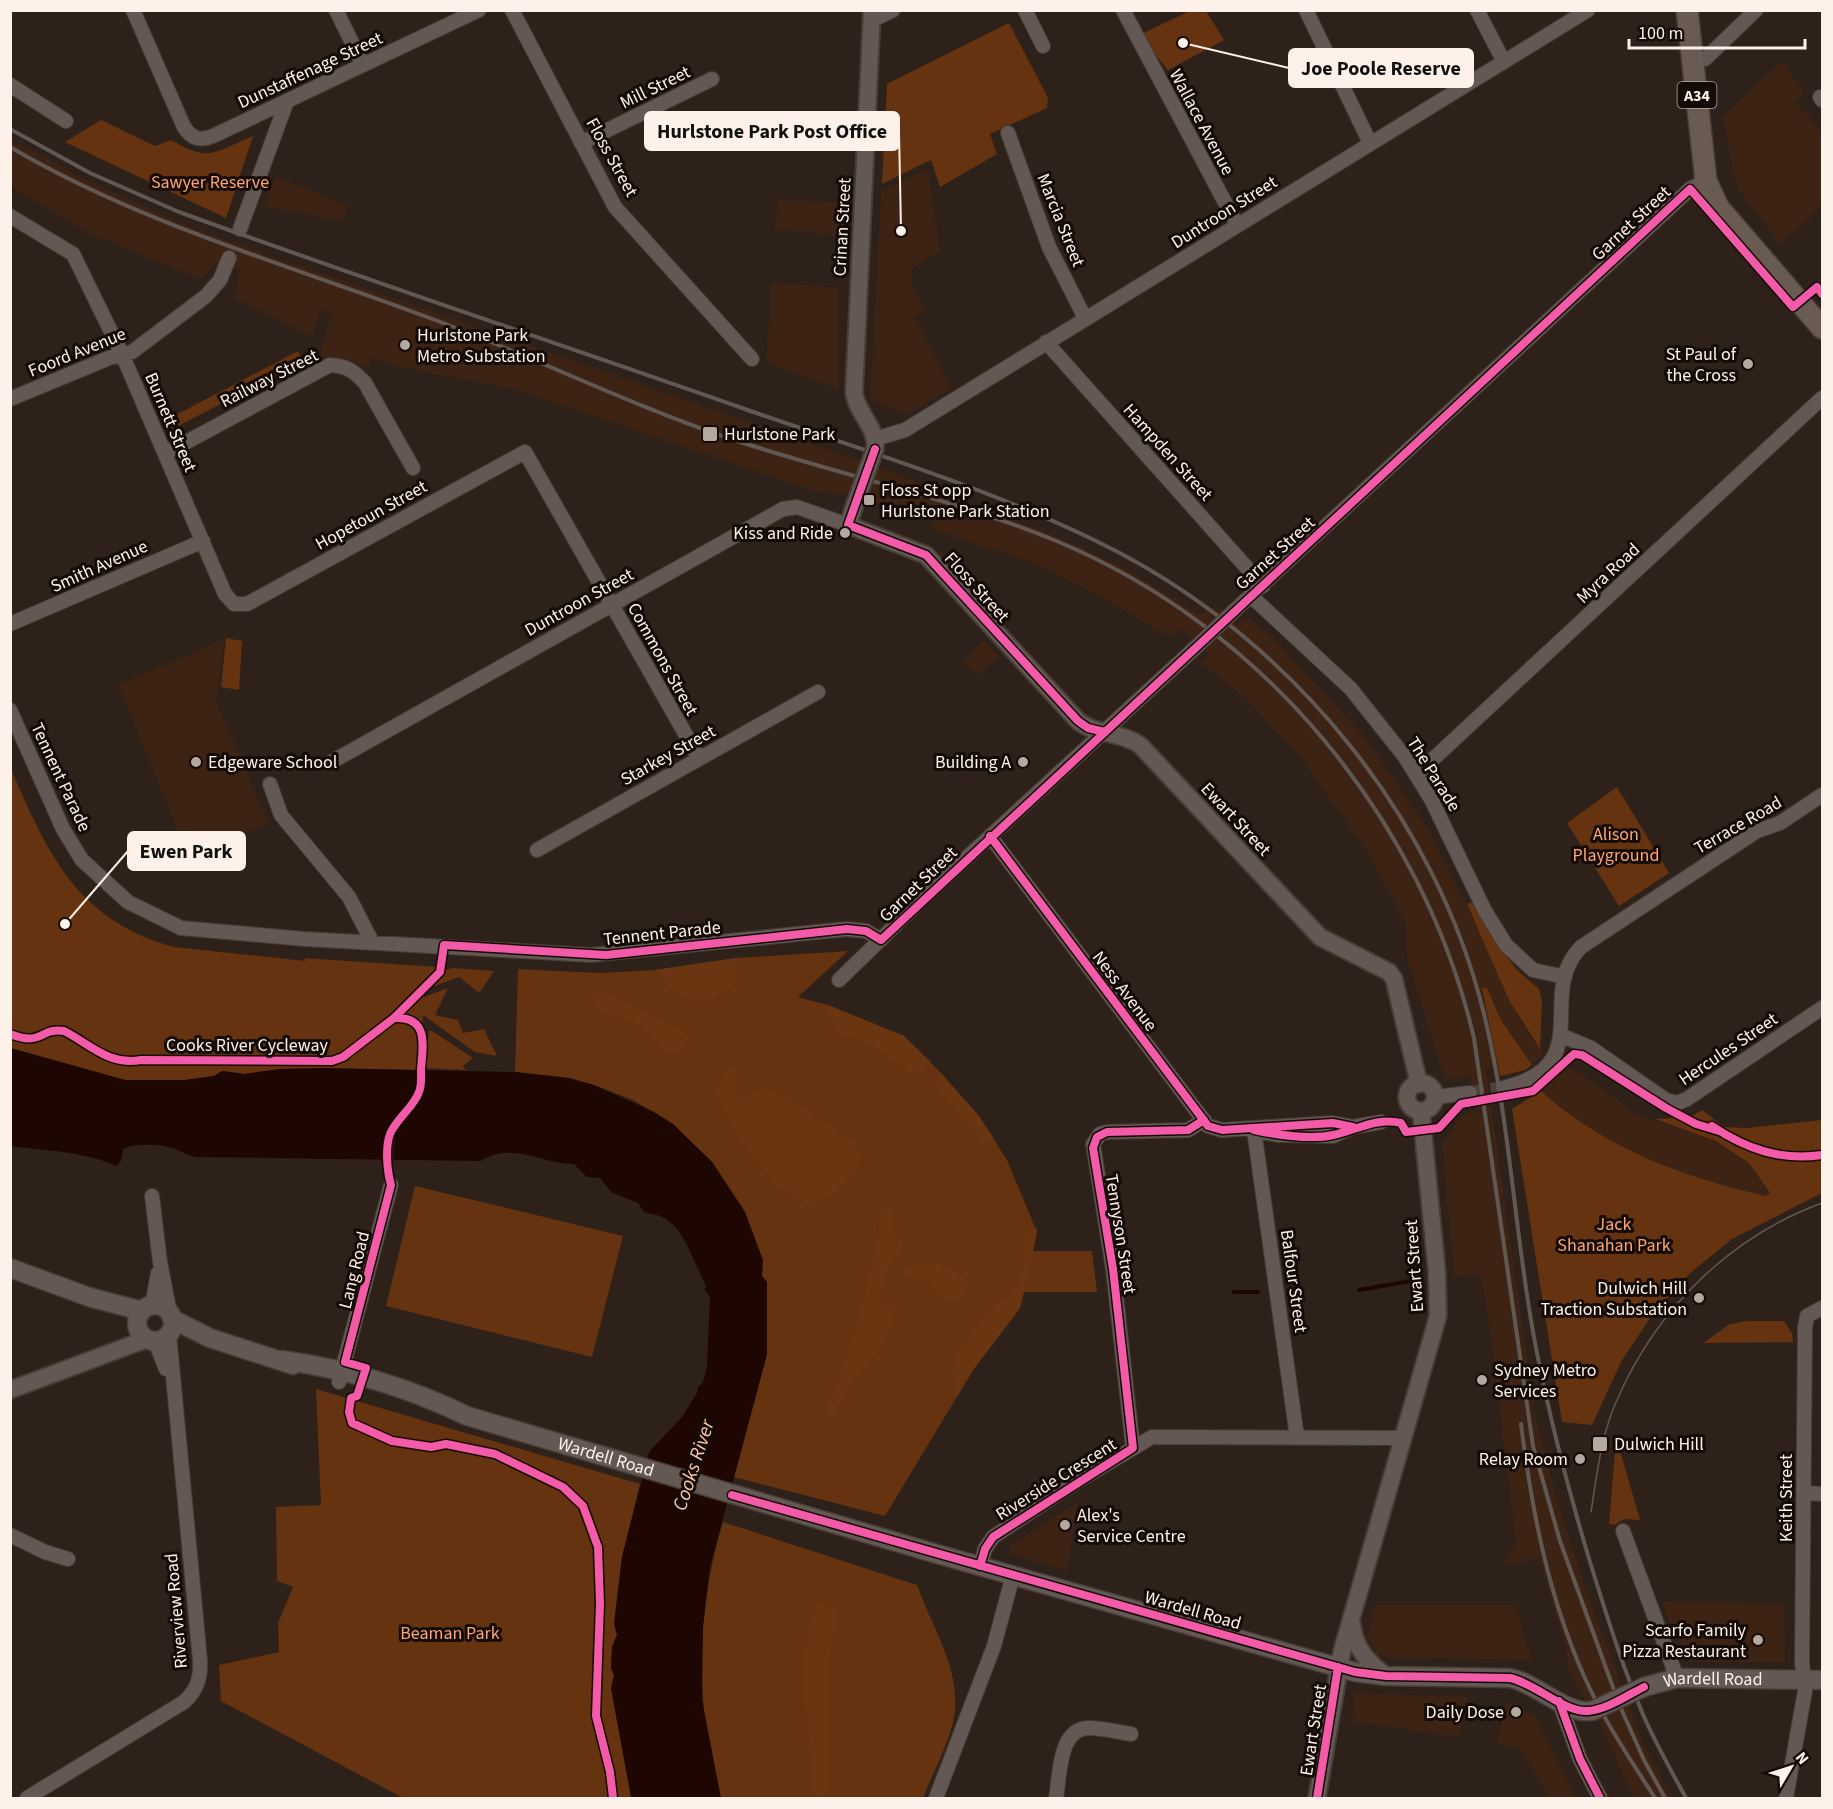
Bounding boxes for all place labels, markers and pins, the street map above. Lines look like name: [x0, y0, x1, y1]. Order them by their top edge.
callout: Joe Poole Reserve: [1289, 49, 1473, 87]
callout: Hurlstone Park Post Office: [645, 112, 899, 150]
place label: Hurlstone Park Metro Substation: [417, 323, 545, 369]
marker: Hurlstone Park Metro Substation: [398, 338, 412, 352]
place label: St Paul of the Cross: [1666, 342, 1737, 388]
marker: St Paul of the Cross: [1741, 357, 1755, 371]
place label: Hurlstone Park: [724, 422, 835, 447]
marker: Hurlstone Park: [701, 425, 719, 443]
place label: Floss St opp Hurlstone Park Station: [881, 478, 1050, 524]
marker: Floss St opp Hurlstone Park Station: [862, 493, 876, 507]
place label: Kiss and Ride: [733, 521, 833, 546]
marker: Kiss and Ride: [838, 526, 852, 540]
place label: Edgeware School: [208, 750, 337, 775]
place label: Building A: [935, 750, 1011, 775]
marker: Edgeware School: [189, 755, 203, 769]
marker: Building A: [1016, 755, 1030, 769]
callout: Ewen Park: [128, 832, 245, 870]
place label: Dulwich Hill Traction Substation: [1540, 1276, 1687, 1322]
marker: Dulwich Hill Traction Substation: [1692, 1291, 1706, 1305]
place label: Sydney Metro Services: [1494, 1358, 1597, 1404]
marker: Sydney Metro Services: [1475, 1373, 1489, 1387]
place label: Dulwich Hill: [1614, 1432, 1704, 1457]
marker: Dulwich Hill: [1591, 1435, 1609, 1453]
place label: Relay Room: [1479, 1447, 1568, 1472]
marker: Relay Room: [1573, 1452, 1587, 1466]
place label: Alex's Service Centre: [1077, 1503, 1186, 1549]
marker: Alex's Service Centre: [1058, 1518, 1072, 1532]
place label: Scarfo Family Pizza Restaurant: [1622, 1618, 1747, 1664]
marker: Scarfo Family Pizza Restaurant: [1751, 1633, 1765, 1647]
place label: Daily Dose: [1426, 1700, 1504, 1725]
marker: Daily Dose: [1509, 1705, 1523, 1719]

